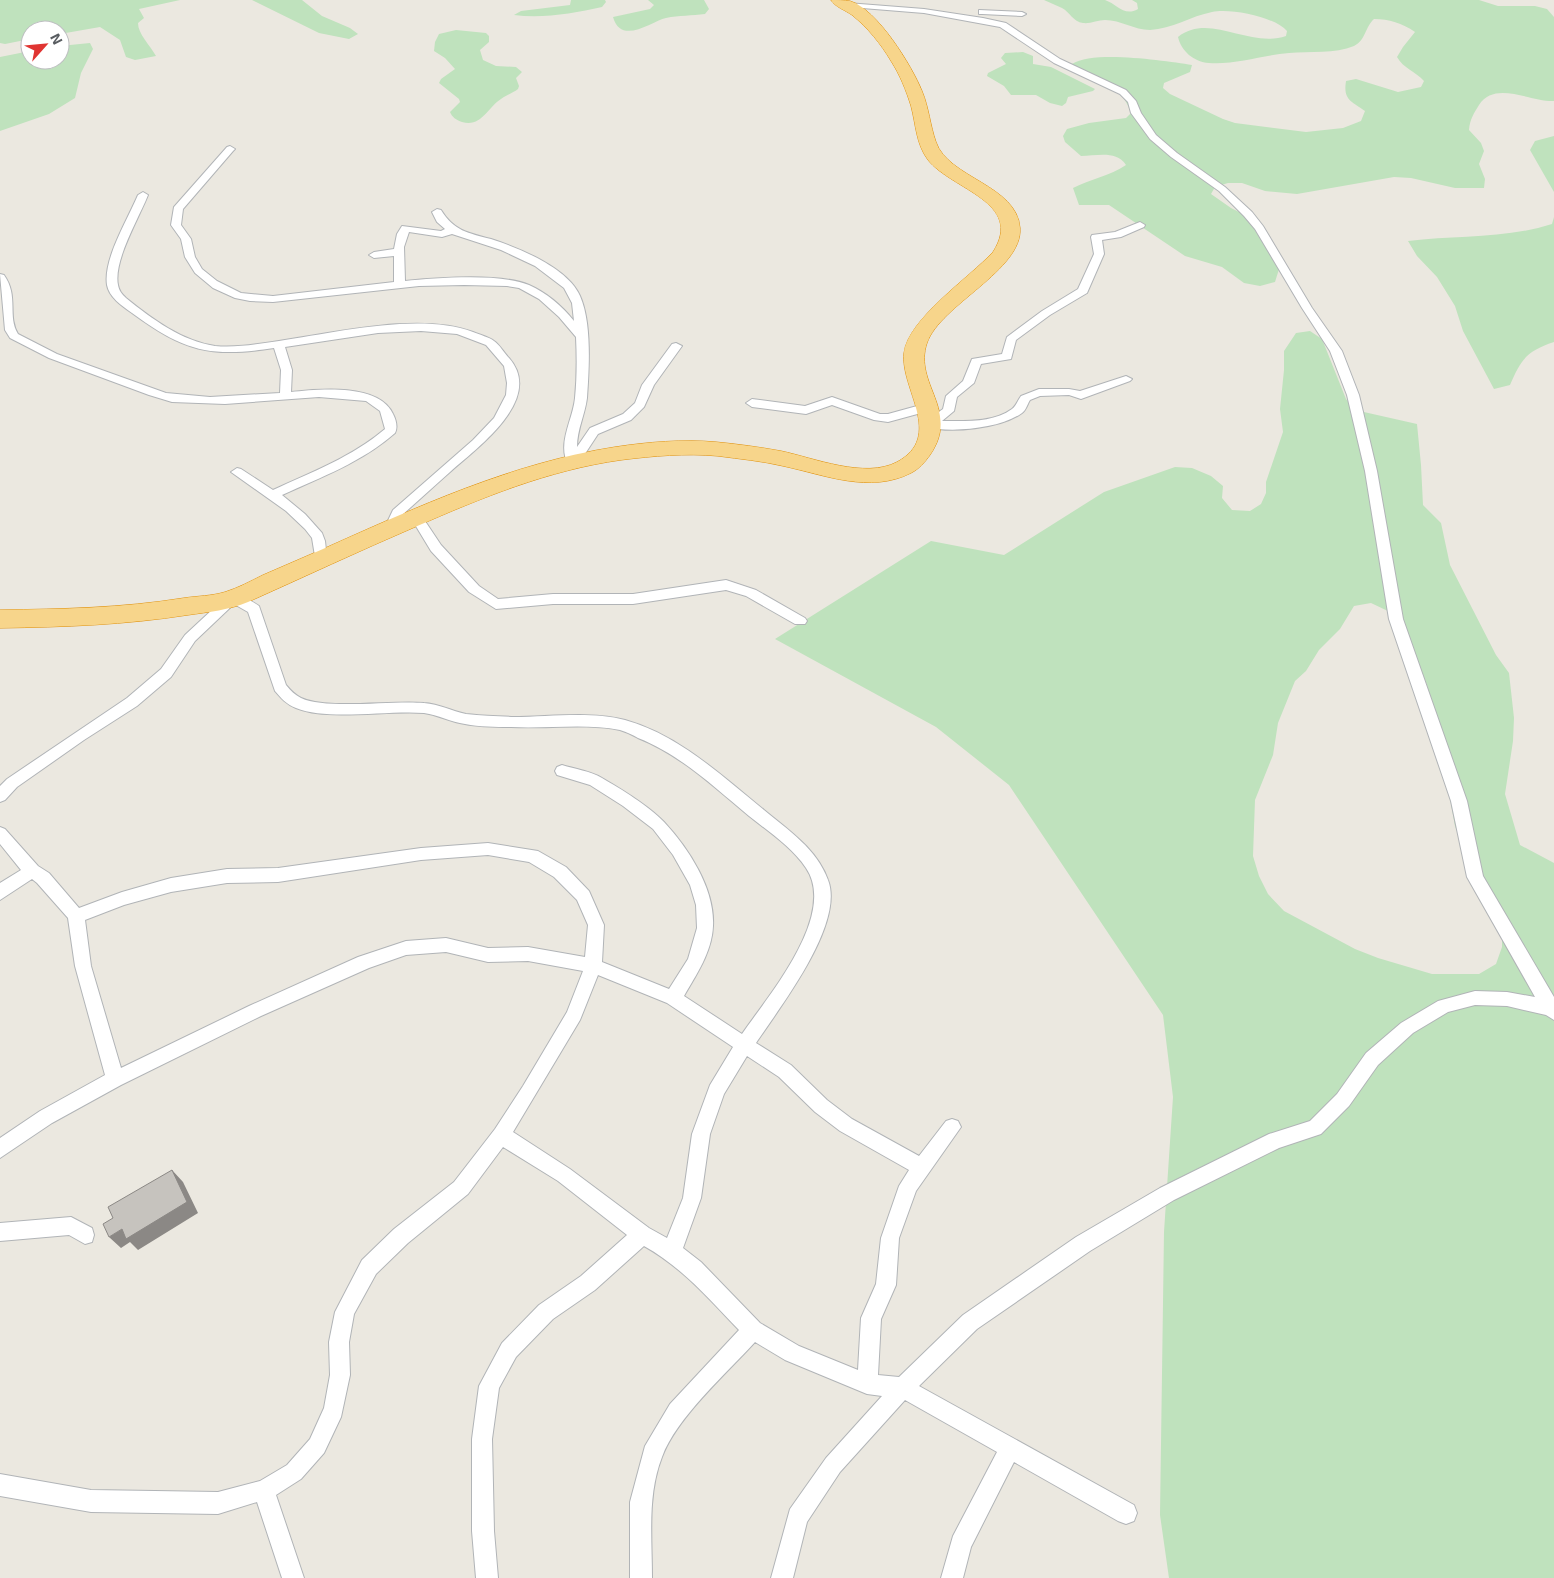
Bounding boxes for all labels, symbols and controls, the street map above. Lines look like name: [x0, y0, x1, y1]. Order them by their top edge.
north arrow: [20, 20, 70, 70]
text: N: [47, 31, 67, 47]

